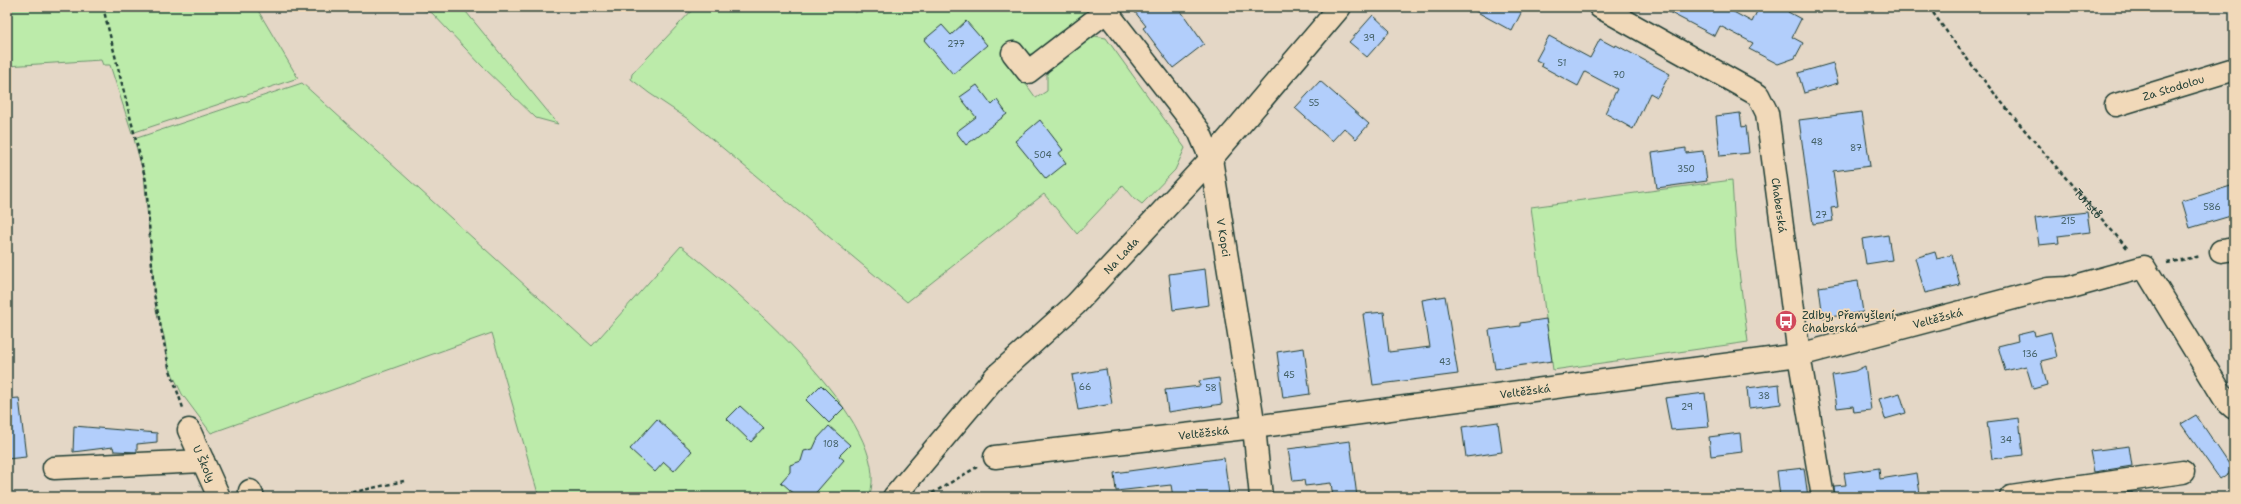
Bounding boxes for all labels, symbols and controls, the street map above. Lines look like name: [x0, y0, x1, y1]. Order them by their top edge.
house number: 39: [1363, 32, 1375, 44]
house number: 277: [947, 38, 965, 50]
house number: 51: [1558, 57, 1566, 69]
house number: 70: [1613, 69, 1625, 81]
street label: Za Stodolou: [2141, 71, 2206, 104]
house number: 55: [1309, 97, 1319, 109]
house number: 48: [1811, 136, 1823, 148]
house number: 87: [1850, 142, 1862, 154]
house number: 504: [1034, 149, 1052, 161]
house number: 350: [1677, 163, 1695, 175]
street label: Chaberská: [1768, 177, 1790, 234]
street label: Turistů: [2071, 185, 2106, 222]
house number: 586: [2203, 201, 2221, 213]
house number: 27: [1815, 209, 1827, 221]
house number: 215: [2061, 215, 2076, 227]
street label: V Kopci: [1213, 217, 1234, 258]
street label: Na Lada: [1100, 234, 1142, 277]
street label: Veltěžská: [1911, 304, 1964, 332]
bus stop icon: Zdiby, Přemyšlení, Chaberská: [1773, 308, 1799, 334]
place label: Zdiby, Přemyšlení, Chaberská: [1802, 308, 1897, 336]
house number: 136: [2022, 348, 2038, 360]
house number: 43: [1439, 356, 1451, 368]
house number: 45: [1283, 369, 1295, 381]
street label: Veltěžská: [1499, 380, 1551, 402]
house number: 66: [1079, 381, 1091, 393]
house number: 58: [1205, 382, 1217, 394]
house number: 38: [1758, 390, 1770, 402]
house number: 29: [1681, 401, 1693, 413]
street label: Veltěžská: [1177, 422, 1230, 443]
house number: 34: [2000, 434, 2012, 446]
house number: 108: [823, 438, 839, 450]
street label: U Školy: [189, 443, 219, 485]

